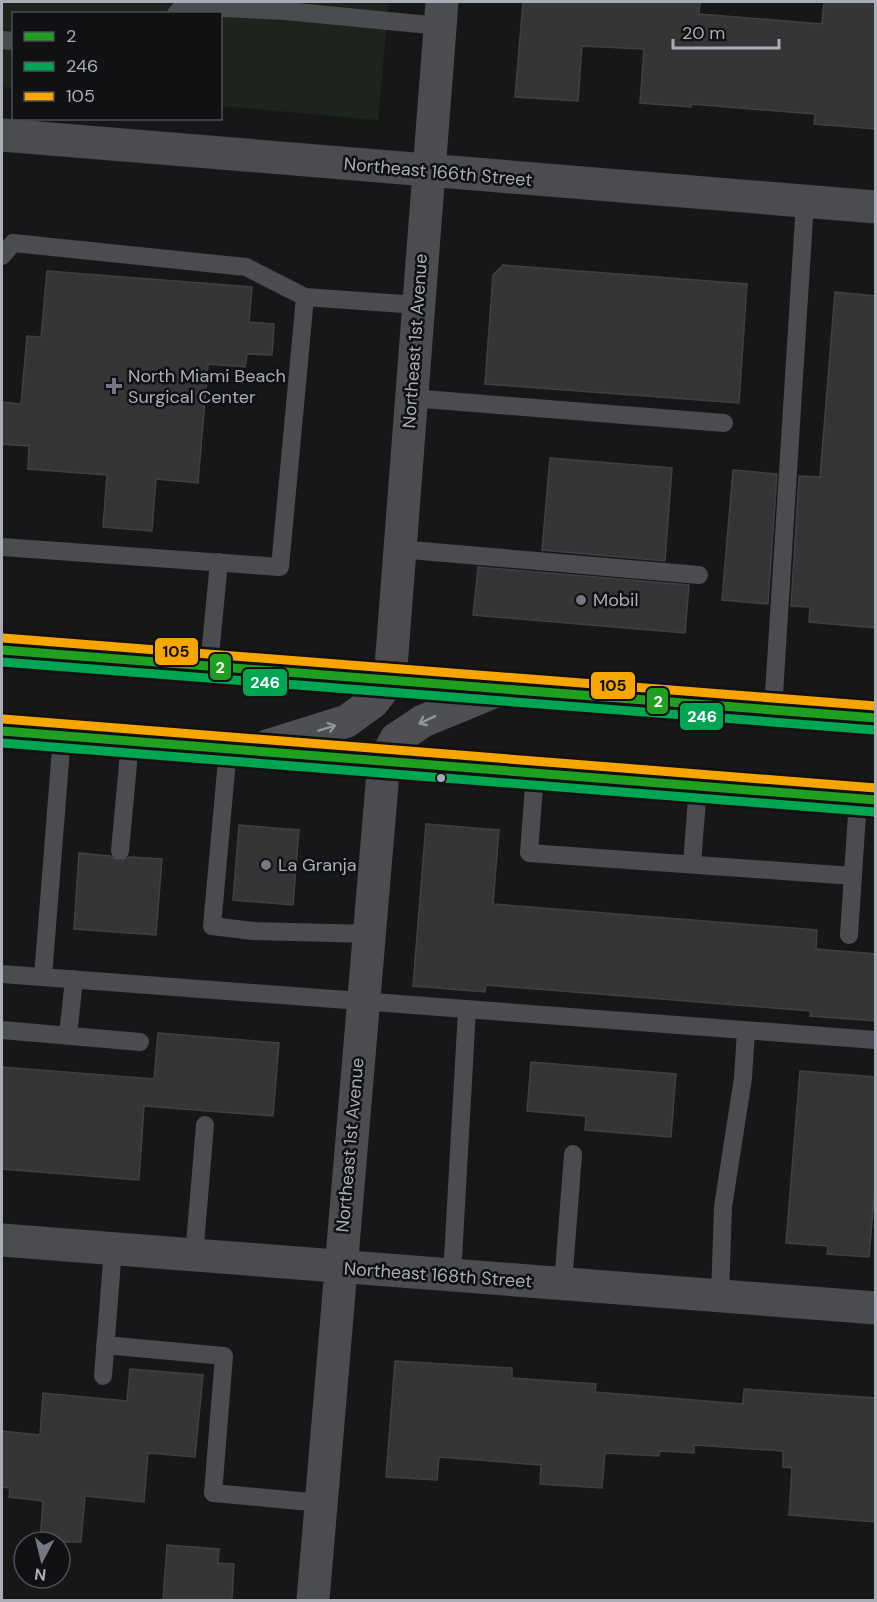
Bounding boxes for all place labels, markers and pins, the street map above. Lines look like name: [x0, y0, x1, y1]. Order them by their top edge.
place label: North Miami Beach Surgical Center: [128, 364, 286, 409]
marker: North Miami Beach Surgical Center: [105, 377, 123, 395]
place label: Mobil: [593, 588, 638, 612]
marker: Mobil: [574, 593, 588, 607]
unlabelled marker: [435, 772, 447, 784]
place label: La Granja: [278, 853, 357, 877]
marker: La Granja: [259, 858, 273, 872]

